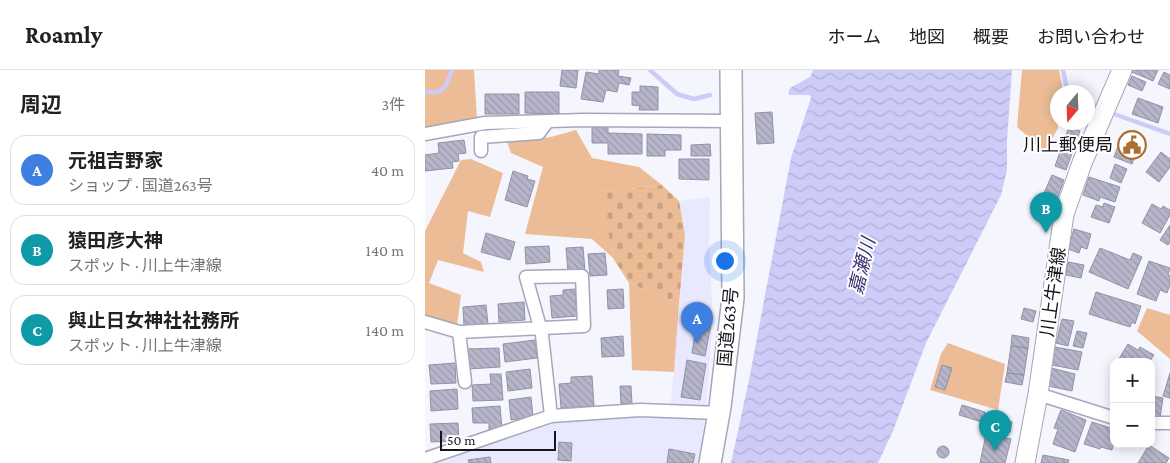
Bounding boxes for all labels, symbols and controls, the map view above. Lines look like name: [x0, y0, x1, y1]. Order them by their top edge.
text: Roamly: [25, 21, 102, 48]
text: ホーム: [828, 27, 881, 47]
text: 地図: [909, 27, 945, 47]
text: 概要: [973, 27, 1009, 47]
text: お問い合わせ: [1037, 27, 1145, 47]
north arrow: [1050, 85, 1095, 130]
text: 周辺: [20, 93, 62, 117]
text: 3件: [381, 96, 405, 113]
public building icon: 川上郵便局: [1117, 130, 1147, 160]
place label: 川上郵便局: [1023, 135, 1113, 155]
text: 元祖吉野家: [68, 150, 163, 171]
text: A: [32, 162, 42, 179]
text: 40 m: [371, 162, 404, 179]
text: ショップ · 国道263号: [68, 177, 213, 194]
pin: B: [1030, 192, 1062, 233]
text: 猿田彦大神: [68, 230, 163, 251]
water label: 嘉瀬川: [845, 234, 880, 296]
text: B: [32, 242, 42, 259]
text: 140 m: [366, 242, 404, 259]
street label: 川上牛津線: [1037, 246, 1069, 338]
your location: [712, 248, 738, 274]
text: スポット · 川上牛津線: [68, 257, 222, 274]
street label: 国道263号: [715, 286, 741, 368]
pin: A: [681, 302, 713, 343]
text: 與止日女神社社務所: [68, 310, 239, 331]
text: C: [32, 322, 42, 339]
text: 140 m: [366, 322, 404, 339]
text: スポット · 川上牛津線: [68, 337, 222, 354]
map controls: [1110, 358, 1155, 448]
button: +: [1110, 358, 1155, 403]
button: −: [1110, 403, 1155, 448]
pin: C: [979, 410, 1011, 451]
scale bar: [440, 428, 556, 451]
text: 50 m: [447, 432, 475, 448]

